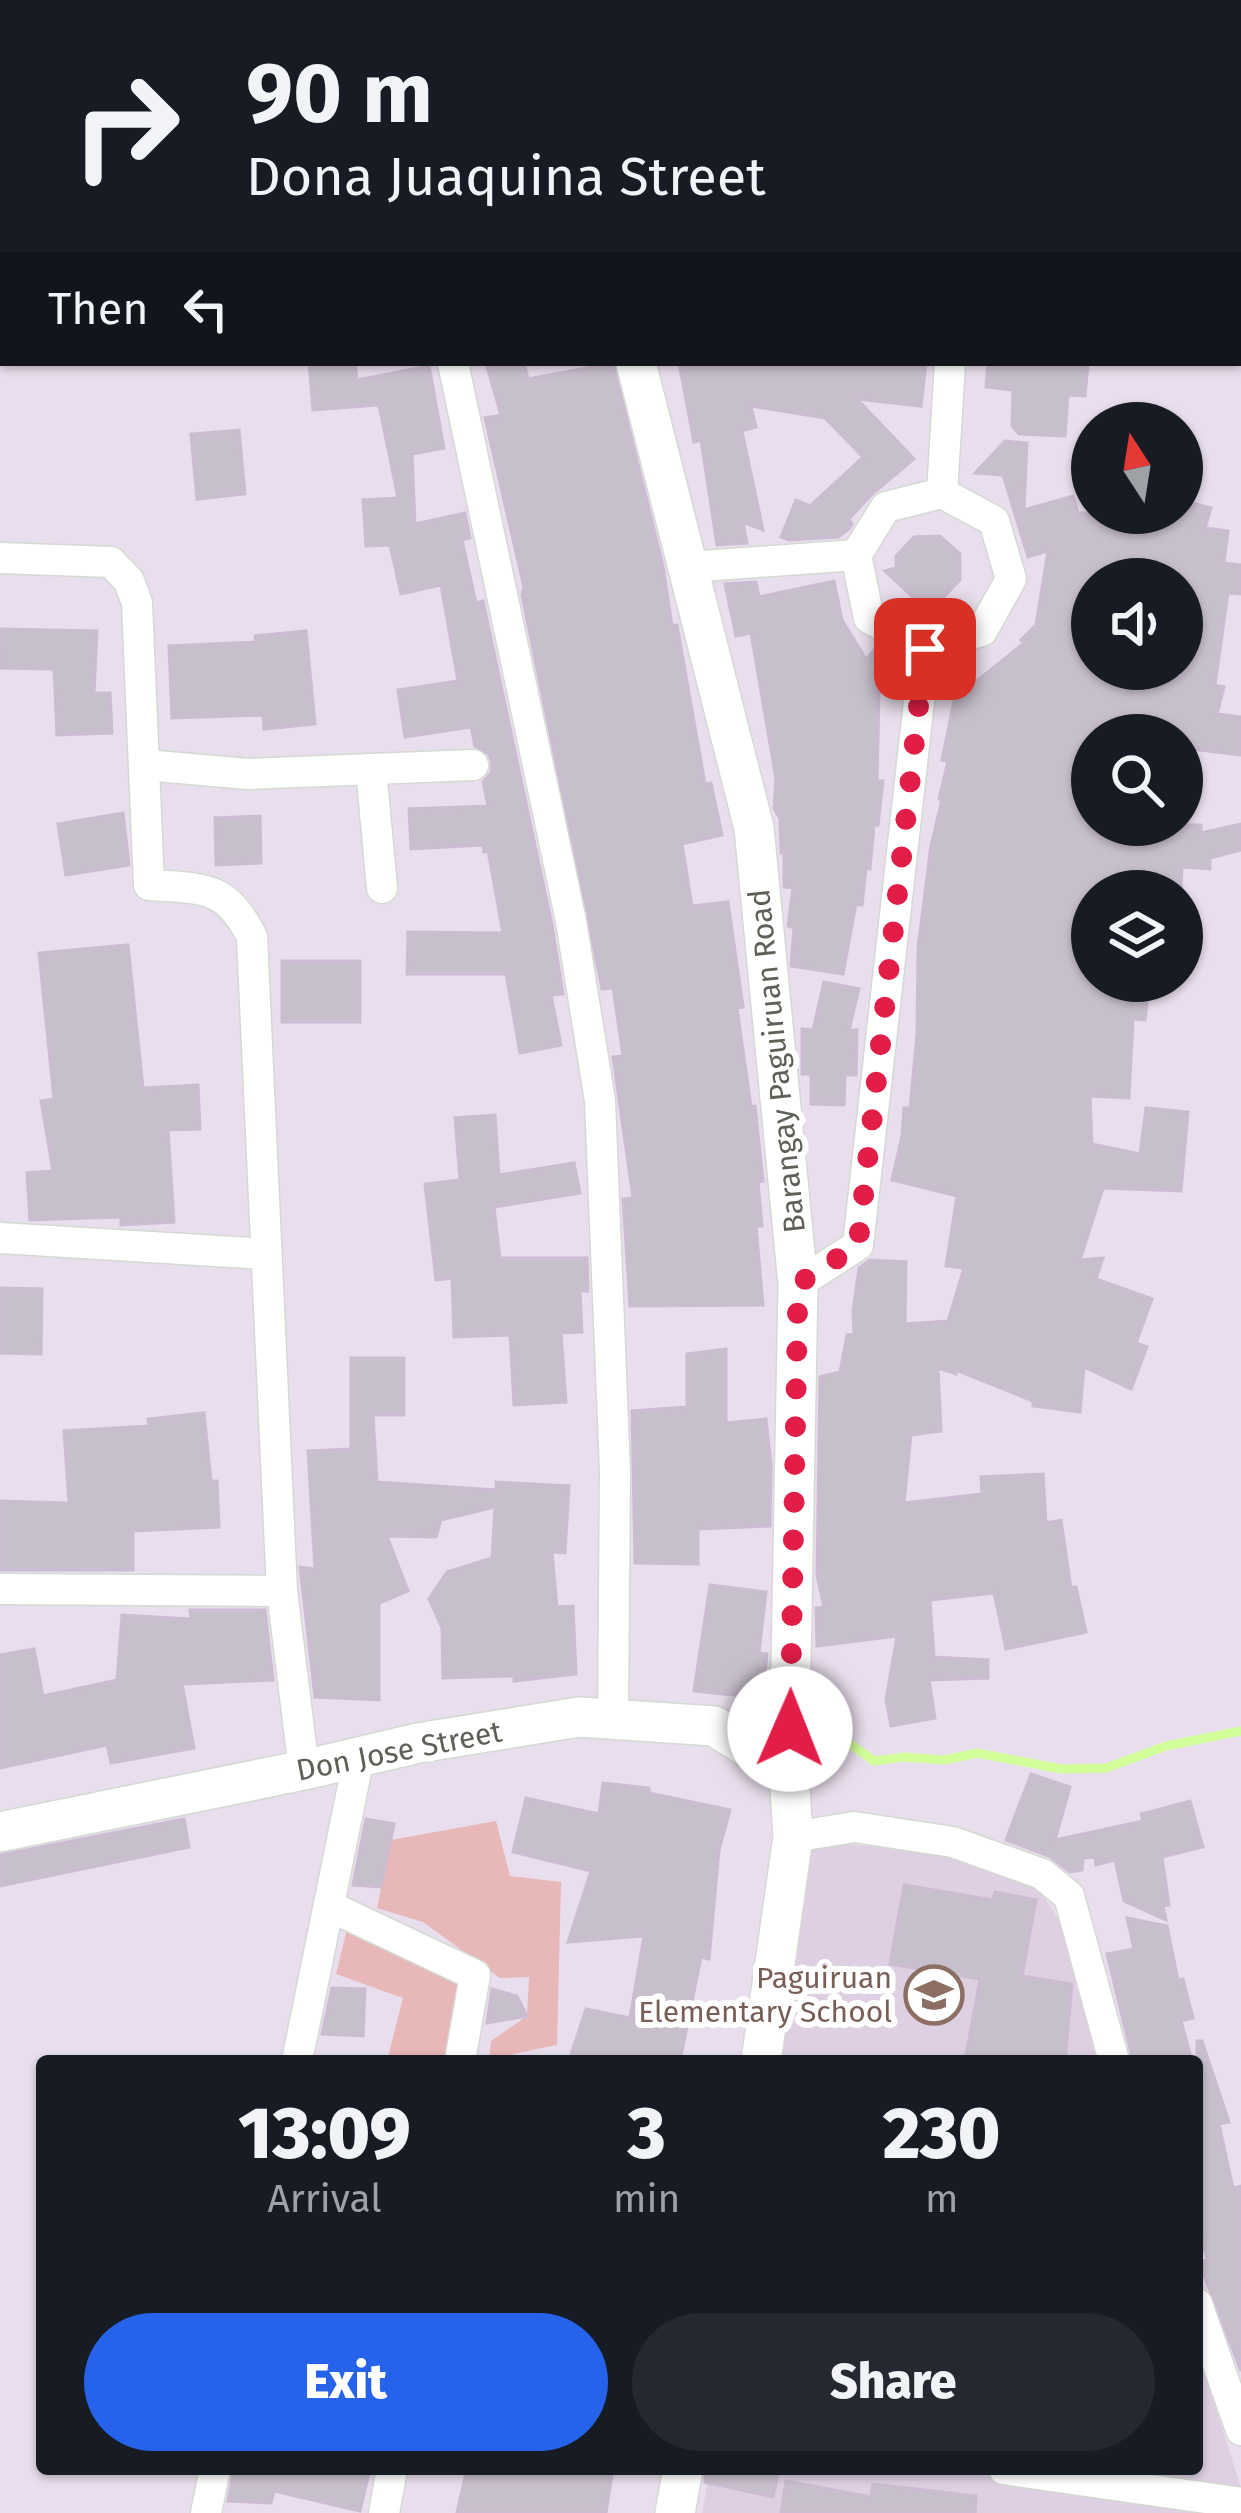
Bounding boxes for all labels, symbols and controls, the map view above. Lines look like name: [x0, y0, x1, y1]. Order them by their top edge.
text: 90 m: [246, 43, 433, 144]
icon: right: [48, 48, 204, 204]
text: Dona Juaquina Street: [246, 145, 766, 209]
icon: left: [173, 276, 239, 342]
text: Then: [48, 282, 149, 336]
north arrow: [1071, 402, 1203, 534]
map controls: [1071, 402, 1203, 1002]
button: sound: [1071, 558, 1203, 690]
pin: [874, 598, 976, 700]
icon: arrive: [892, 616, 958, 682]
button: search: [1071, 714, 1203, 846]
button: layers: [1071, 870, 1203, 1002]
street label: Barangay Paguiruan Road: [741, 887, 813, 1235]
position arrow: [727, 1666, 853, 1792]
street label: Don Jose Street: [293, 1713, 505, 1789]
place label: Paguiruan Elementary School: [638, 1960, 892, 2030]
school or university icon: Paguiruan Elementary School: [903, 1964, 965, 2026]
text: 13:09: [238, 2091, 411, 2177]
text: 3: [628, 2091, 666, 2177]
text: 230: [883, 2091, 1001, 2177]
text: Arrival: [267, 2176, 382, 2222]
text: min: [613, 2176, 680, 2222]
text: m: [925, 2176, 958, 2222]
button: Exit: [84, 2313, 608, 2451]
button: Share: [632, 2313, 1155, 2451]

